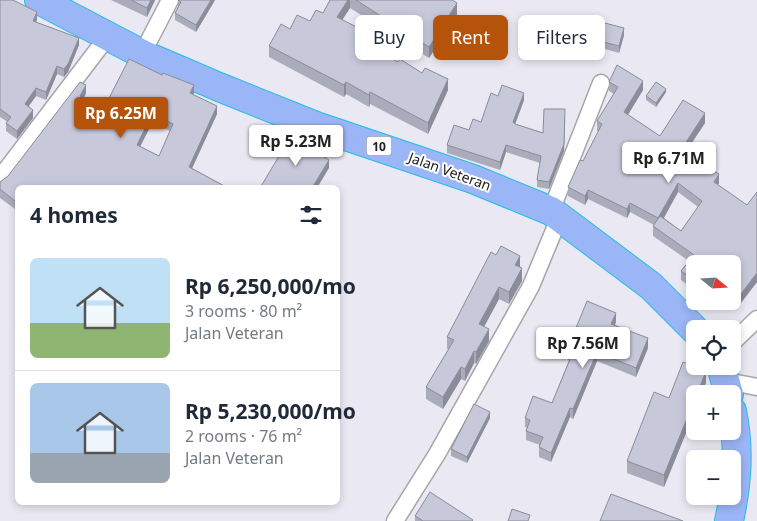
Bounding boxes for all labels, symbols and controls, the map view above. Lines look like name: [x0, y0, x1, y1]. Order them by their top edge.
chip: Buy: [355, 15, 423, 60]
chip: Rent: [433, 15, 508, 60]
chip: Filters: [518, 15, 605, 60]
pin: Rp 6.25M: [69, 96, 173, 139]
text: Rp 6.25M: [85, 102, 157, 124]
pin: Rp 5.23M: [244, 124, 348, 167]
text: Rp 5.23M: [260, 130, 332, 152]
road number: 10: [366, 136, 392, 156]
pin: Rp 6.71M: [617, 142, 721, 184]
street label: Jalan Veteran: [404, 147, 494, 195]
text: Rp 6.71M: [633, 147, 705, 169]
text: 4 homes: [30, 201, 118, 229]
icon: filters: [297, 201, 325, 229]
north arrow: [686, 255, 741, 310]
map controls: [686, 255, 741, 505]
text: Rp 6,250,000/mo: [185, 272, 356, 300]
icon: home: [70, 278, 130, 338]
text: 3 rooms · 80 m²: [185, 300, 302, 322]
button: locate: [686, 320, 741, 375]
text: Jalan Veteran: [185, 322, 284, 344]
pin: Rp 7.56M: [531, 326, 635, 369]
text: Rp 7.56M: [547, 332, 619, 354]
button: +: [686, 385, 741, 440]
text: Rp 5,230,000/mo: [185, 397, 356, 425]
icon: home: [70, 403, 130, 463]
text: 2 rooms · 76 m²: [185, 425, 302, 447]
text: Jalan Veteran: [185, 447, 284, 469]
button: −: [686, 450, 741, 505]

